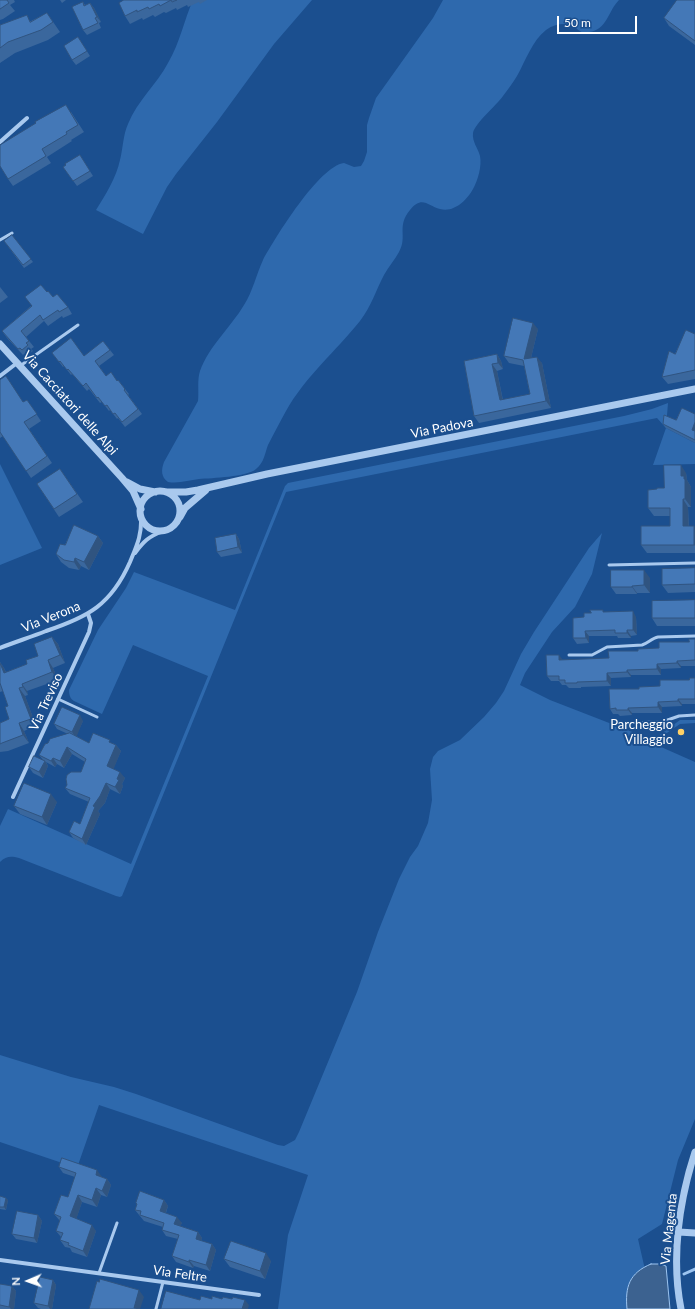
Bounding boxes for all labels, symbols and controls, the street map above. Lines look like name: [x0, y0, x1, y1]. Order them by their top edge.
scale bar: [559, 8, 639, 34]
text: 50 m: [564, 15, 591, 30]
street label: Via Cacciatori delle Alpi: [19, 348, 121, 458]
street label: Via Padova: [409, 414, 475, 442]
street label: Via Verona: [19, 598, 83, 636]
street label: Via Treviso: [26, 671, 66, 733]
place label: Parcheggio Villaggio: [610, 717, 673, 748]
marker: Parcheggio Villaggio: [676, 727, 686, 737]
street label: Via Magenta: [657, 1192, 681, 1266]
north arrow: [8, 1261, 48, 1301]
street label: Via Feltre: [152, 1262, 208, 1286]
text: N: [9, 1277, 22, 1286]

